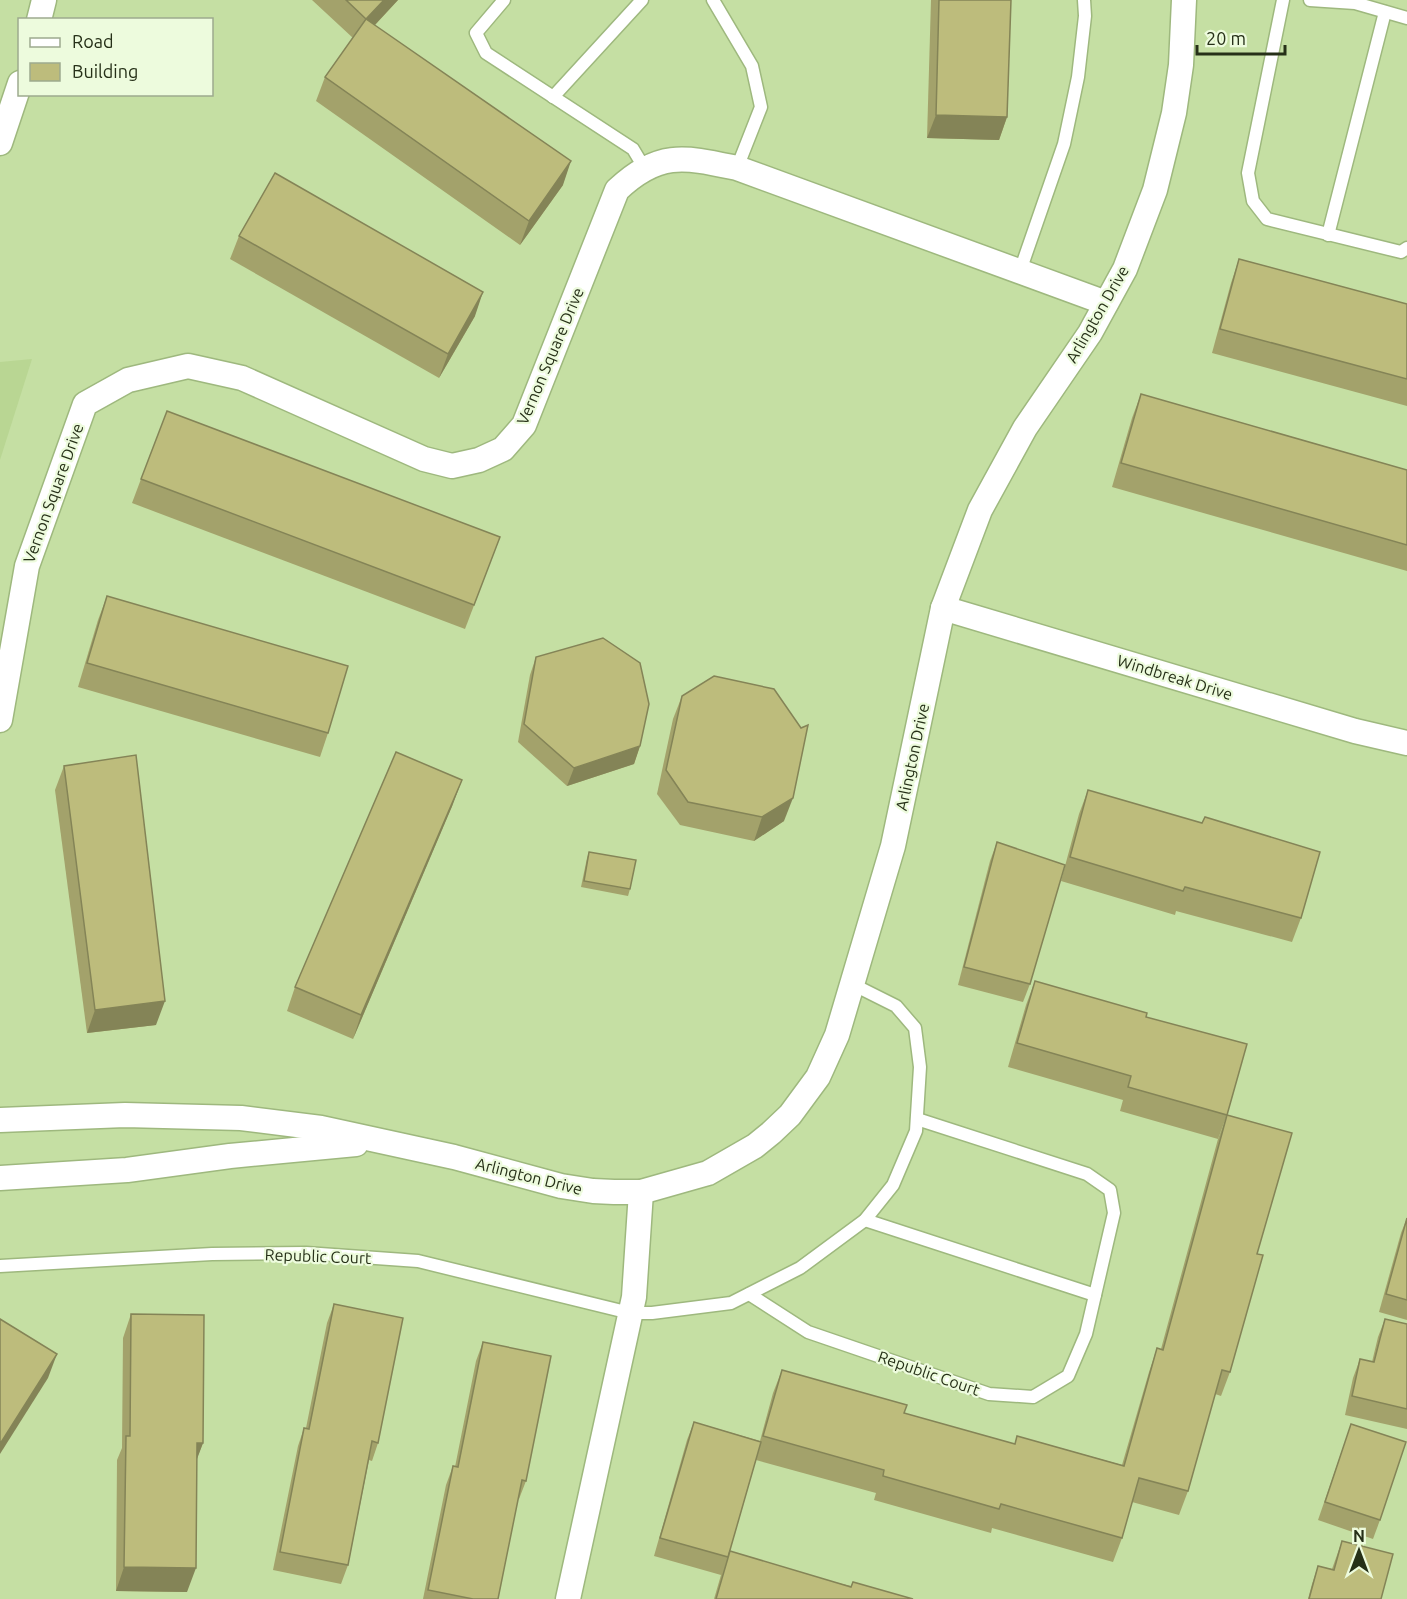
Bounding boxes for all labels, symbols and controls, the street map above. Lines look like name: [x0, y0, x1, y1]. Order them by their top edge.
legend: [18, 18, 213, 96]
scale bar: [1197, 18, 1286, 56]
text: 20 m: [1206, 28, 1246, 48]
text: Road: [72, 31, 114, 51]
text: Building: [72, 61, 138, 81]
street label: Arlington Drive: [1062, 262, 1132, 366]
street label: Vernon Square Drive: [513, 285, 587, 427]
street label: Vernon Square Drive: [19, 421, 87, 565]
street label: Windbreak Drive: [1115, 651, 1235, 703]
street label: Arlington Drive: [892, 702, 932, 812]
street label: Arlington Drive: [474, 1154, 584, 1198]
street label: Republic Court: [264, 1245, 372, 1267]
street label: Republic Court: [876, 1347, 983, 1399]
north arrow: [1329, 1521, 1389, 1581]
text: N: [1353, 1527, 1365, 1545]

